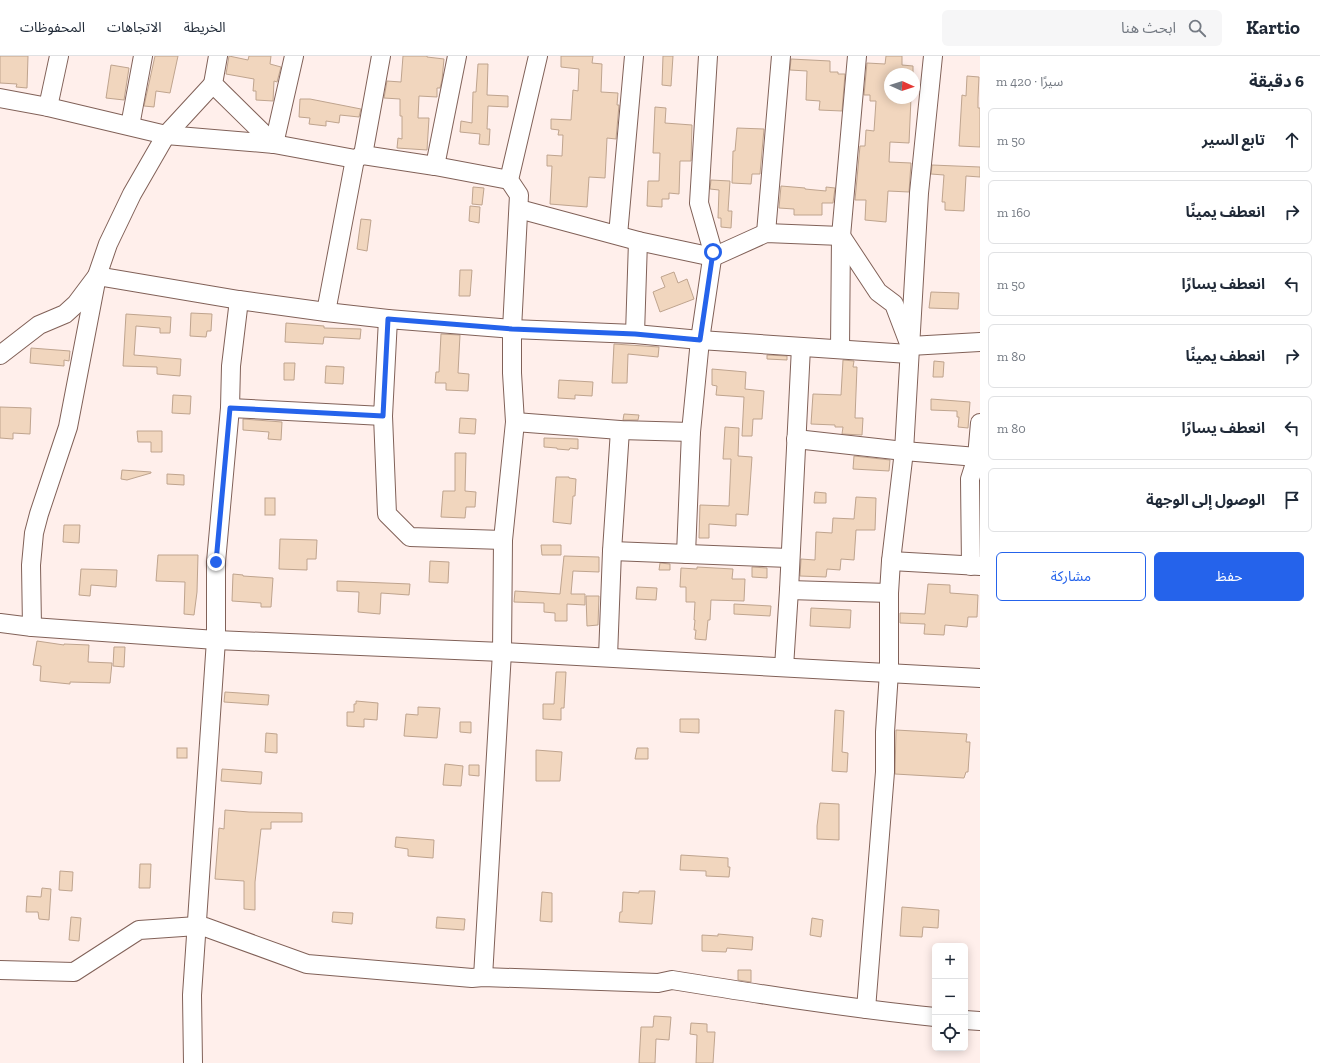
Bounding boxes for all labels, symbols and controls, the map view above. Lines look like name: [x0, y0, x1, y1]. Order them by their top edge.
search box: [942, 10, 1222, 46]
text: Kartio: [1246, 16, 1300, 39]
icon: search: [1186, 17, 1208, 39]
text: المحفوظات: [20, 19, 85, 36]
text: الاتجاهات: [107, 19, 162, 36]
text: الخريطة: [184, 19, 226, 36]
text: ابحث هنا: [1121, 19, 1176, 37]
north arrow: [884, 68, 920, 104]
text: 6 دقيقة: [1249, 71, 1304, 91]
text: سيرًا · 420 m: [996, 74, 1063, 89]
icon: ahead: [1281, 129, 1303, 151]
text: تابع السير: [1202, 131, 1265, 149]
text: 50 m: [997, 133, 1025, 148]
icon: right: [1281, 201, 1303, 223]
text: انعطف يمينًا: [1185, 203, 1265, 221]
text: 160 m: [997, 205, 1031, 220]
route start: [704, 243, 722, 261]
icon: left: [1281, 273, 1303, 295]
text: انعطف يسارًا: [1182, 275, 1265, 293]
text: 50 m: [997, 277, 1025, 292]
icon: right: [1281, 345, 1303, 367]
text: انعطف يمينًا: [1185, 347, 1265, 365]
text: 80 m: [997, 349, 1026, 364]
icon: left: [1281, 417, 1303, 439]
text: انعطف يسارًا: [1182, 419, 1265, 437]
text: 80 m: [997, 421, 1026, 436]
icon: arrive: [1281, 489, 1303, 511]
text: الوصول إلى الوجهة: [1146, 491, 1265, 509]
button: مشاركة: [996, 552, 1146, 601]
button: حفظ: [1154, 552, 1304, 601]
route end: [207, 553, 225, 571]
map controls: [932, 943, 968, 1051]
button: +: [932, 943, 968, 979]
button: −: [932, 979, 968, 1015]
button: locate: [932, 1015, 968, 1051]

